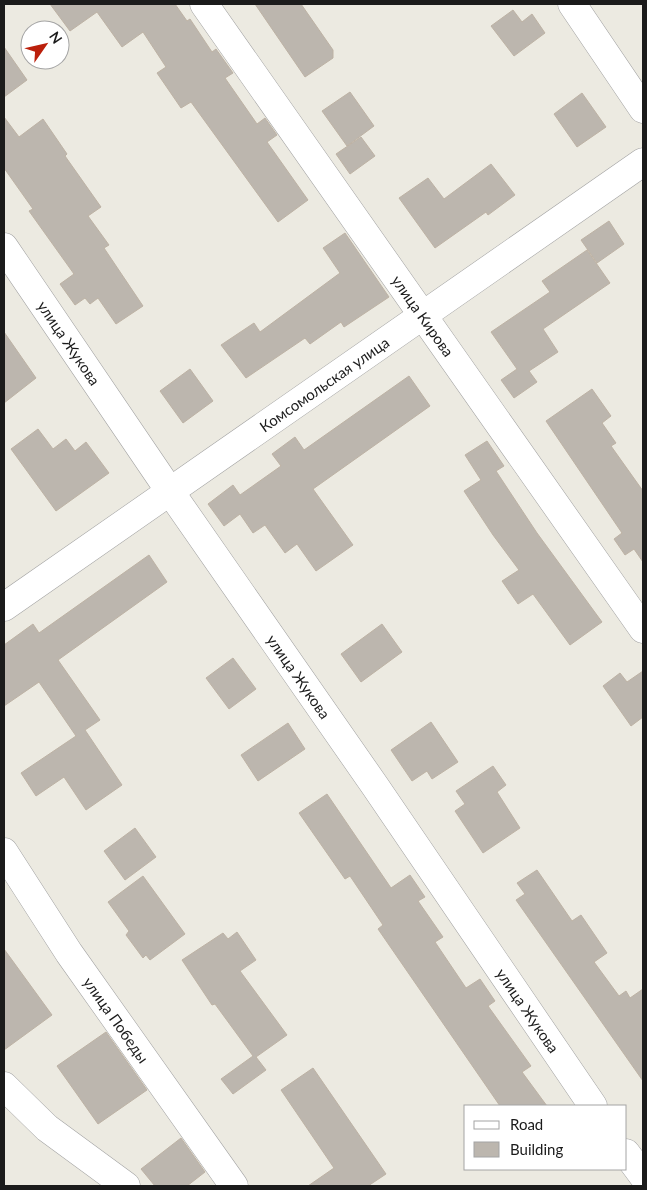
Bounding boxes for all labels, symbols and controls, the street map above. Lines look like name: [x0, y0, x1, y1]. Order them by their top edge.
north arrow: [20, 20, 70, 70]
text: N: [46, 28, 66, 47]
street label: улица Кирова: [388, 272, 458, 360]
street label: улица Жукова: [34, 297, 104, 389]
street label: Комсомольская улица: [256, 333, 392, 435]
street label: улица Жукова: [263, 631, 334, 722]
street label: улица Жукова: [493, 965, 563, 1056]
street label: улица Победы: [80, 973, 153, 1066]
legend: [464, 1105, 627, 1170]
text: Road: [510, 1115, 543, 1133]
text: Building: [510, 1140, 563, 1158]

